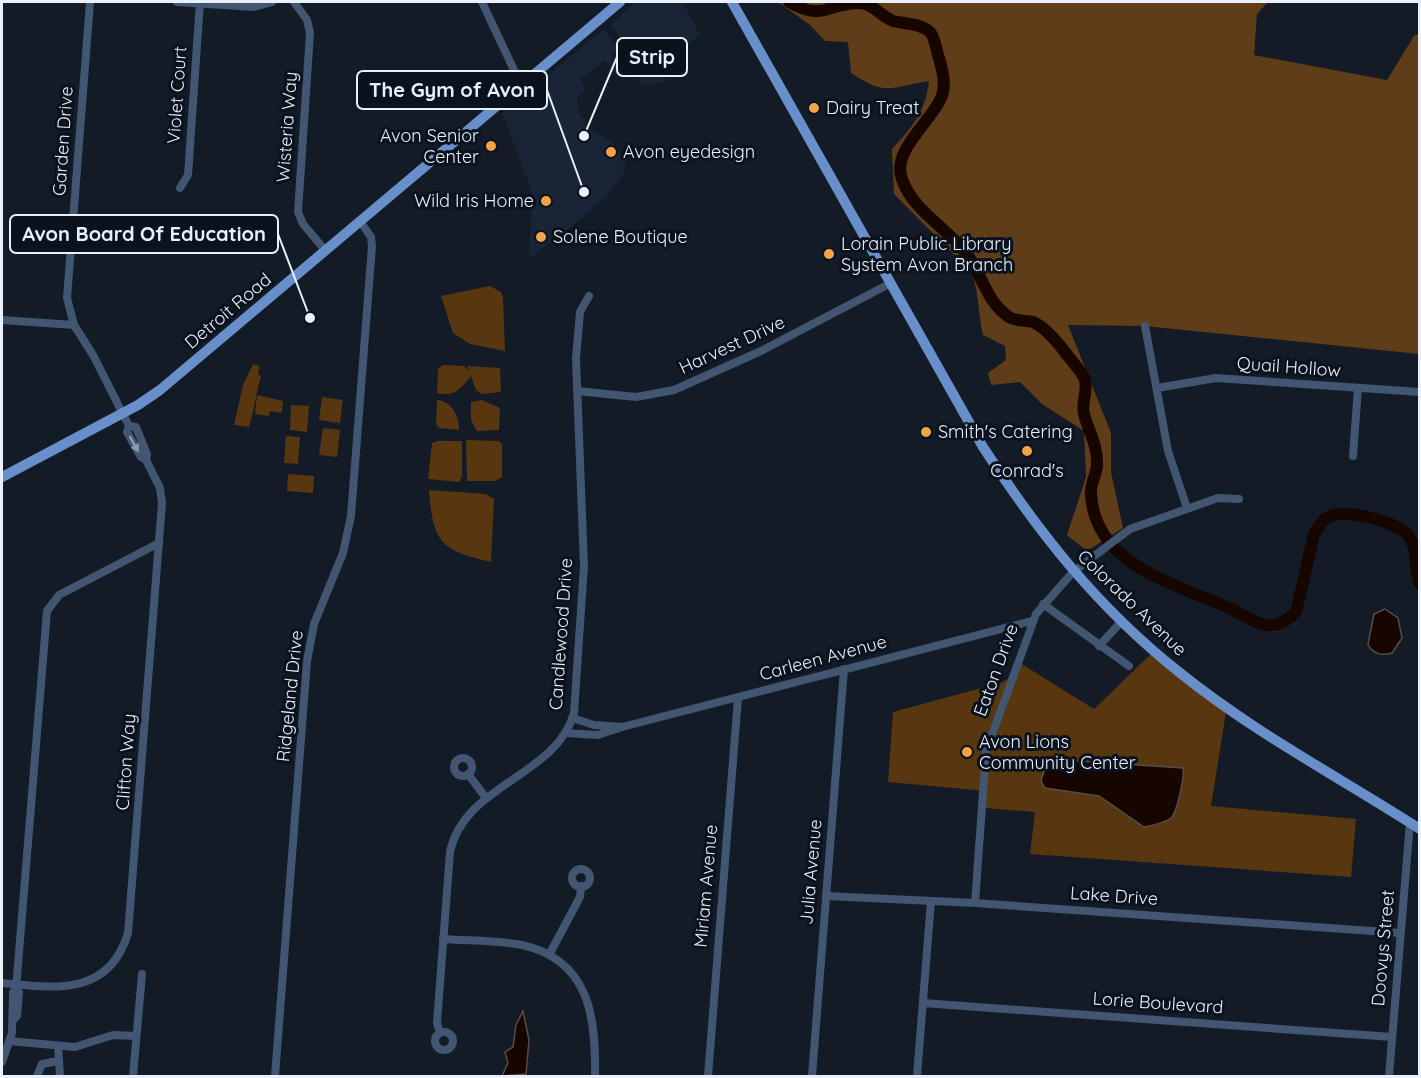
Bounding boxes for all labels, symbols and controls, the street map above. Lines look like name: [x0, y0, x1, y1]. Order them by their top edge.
callout: Strip: [617, 38, 687, 76]
text: Strip: [629, 44, 675, 69]
street label: Violet Court: [162, 45, 191, 145]
street label: Wisteria Way: [271, 71, 302, 183]
callout: The Gym of Avon: [357, 71, 547, 109]
text: The Gym of Avon: [369, 77, 535, 102]
street label: Garden Drive: [47, 85, 78, 197]
place label: Dairy Treat: [826, 96, 919, 119]
marker: Dairy Treat: [807, 101, 821, 115]
place label: Avon Senior Center: [380, 124, 479, 168]
marker: Avon Senior Center: [484, 139, 498, 153]
place label: Avon eyedesign: [623, 140, 755, 163]
marker: Avon eyedesign: [604, 145, 618, 159]
place label: Wild Iris Home: [414, 189, 534, 212]
marker: Wild Iris Home: [539, 194, 553, 208]
callout: Avon Board Of Education: [10, 215, 278, 253]
text: Avon Board Of Education: [22, 221, 266, 246]
place label: Solene Boutique: [553, 225, 688, 248]
marker: Solene Boutique: [534, 230, 548, 244]
place label: Lorain Public Library System Avon Branch: [841, 232, 1013, 276]
marker: Lorain Public Library System Avon Branch: [822, 247, 836, 261]
street label: Detroit Road: [180, 268, 276, 354]
street label: Harvest Drive: [675, 310, 788, 379]
street label: Quail Hollow: [1236, 351, 1342, 382]
place label: Smith's Catering: [938, 420, 1073, 443]
marker: Smith's Catering: [919, 425, 933, 439]
one-way arrow: [129, 436, 139, 453]
marker: Conrad's: [1020, 444, 1034, 458]
place label: Conrad's: [990, 459, 1064, 482]
street label: Colorado Avenue: [1073, 545, 1192, 661]
street label: Candlewood Drive: [544, 557, 577, 711]
street label: Eaton Drive: [968, 620, 1023, 719]
street label: Ridgeland Drive: [271, 629, 308, 763]
street label: Carleen Avenue: [757, 629, 889, 686]
street label: Clifton Way: [111, 713, 140, 811]
place label: Avon Lions Community Center: [979, 730, 1136, 774]
marker: Avon Lions Community Center: [960, 745, 974, 759]
street label: Julia Avenue: [794, 818, 827, 926]
street label: Miriam Avenue: [689, 824, 722, 948]
street label: Lake Drive: [1069, 881, 1159, 910]
street label: Doovys Street: [1366, 889, 1399, 1007]
street label: Lorie Boulevard: [1092, 986, 1224, 1019]

